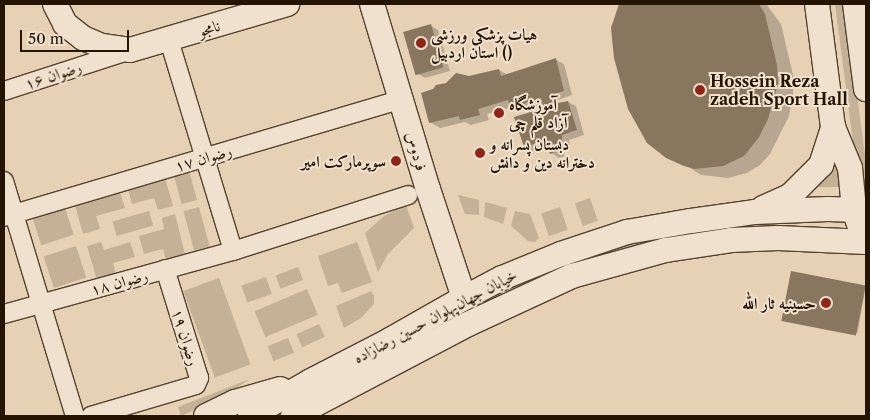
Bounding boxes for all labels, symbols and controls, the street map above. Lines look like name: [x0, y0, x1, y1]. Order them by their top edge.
street label: نامجو: [196, 16, 222, 40]
scale bar: [22, 20, 131, 52]
place label: هیات پزشکی ورزشی استان اردبیل (): [431, 24, 537, 62]
text: 50 m: [28, 29, 64, 48]
marker: هیات پزشکی ورزشی استان اردبیل (): [415, 37, 427, 49]
street label: رضوان ۱۶: [22, 57, 84, 93]
place label: Hossein Reza zadeh Sport Hall: [710, 71, 848, 109]
marker: Hossein Reza zadeh Sport Hall: [694, 84, 706, 96]
place label: آموزشگاه آزاد قلم چی: [509, 94, 567, 132]
marker: آموزشگاه آزاد قلم چی: [493, 107, 505, 119]
street label: فردوس: [402, 129, 432, 173]
place label: دبستان پسرانه و دخترانه دین و دانش: [490, 134, 595, 172]
street label: رضوان ۱۷: [172, 141, 234, 175]
marker: دبستان پسرانه و دخترانه دین و دانش: [474, 147, 486, 159]
place label: سوپرمارکت امیر: [301, 151, 386, 171]
marker: سوپرمارکت امیر: [390, 155, 402, 167]
street label: رضوان ۱۸: [88, 265, 150, 299]
street label: خیابان جهان‌پهلوان حسین رضا‌زاده: [350, 265, 520, 367]
place label: حسینیه ثار الله: [742, 293, 816, 313]
marker: حسینیه ثار الله: [820, 297, 832, 309]
street label: رضوان ۱۹: [168, 306, 204, 368]

